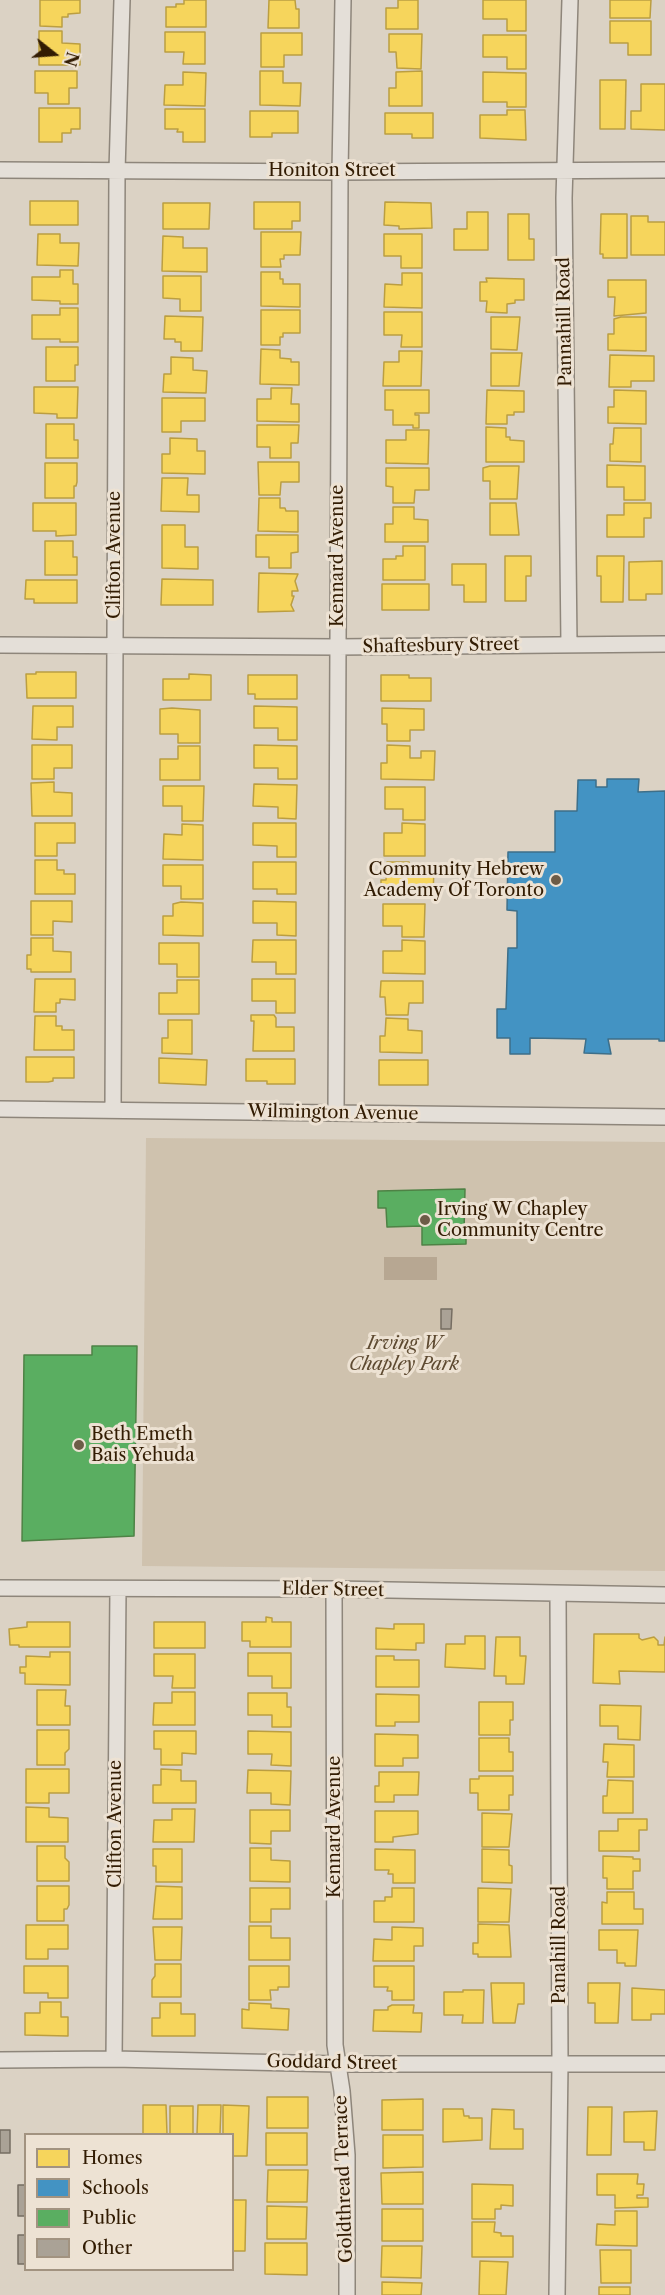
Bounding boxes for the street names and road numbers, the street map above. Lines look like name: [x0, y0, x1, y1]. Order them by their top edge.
street label: Honiton Street: [268, 160, 396, 182]
street label: Pannahill Road: [553, 257, 577, 387]
street label: Kennard Avenue: [327, 485, 349, 627]
street label: Clifton Avenue: [104, 491, 126, 619]
street label: Shaftesbury Street: [362, 634, 520, 658]
street label: Wilmington Avenue: [247, 1101, 419, 1125]
street label: Elder Street: [282, 1578, 384, 1602]
street label: Kennard Avenue: [324, 1756, 346, 1898]
street label: Clifton Avenue: [105, 1760, 127, 1888]
street label: Panahill Road: [549, 1886, 571, 2004]
street label: Goddard Street: [266, 2051, 398, 2075]
street label: Goldthread Terrace: [330, 2095, 358, 2263]

